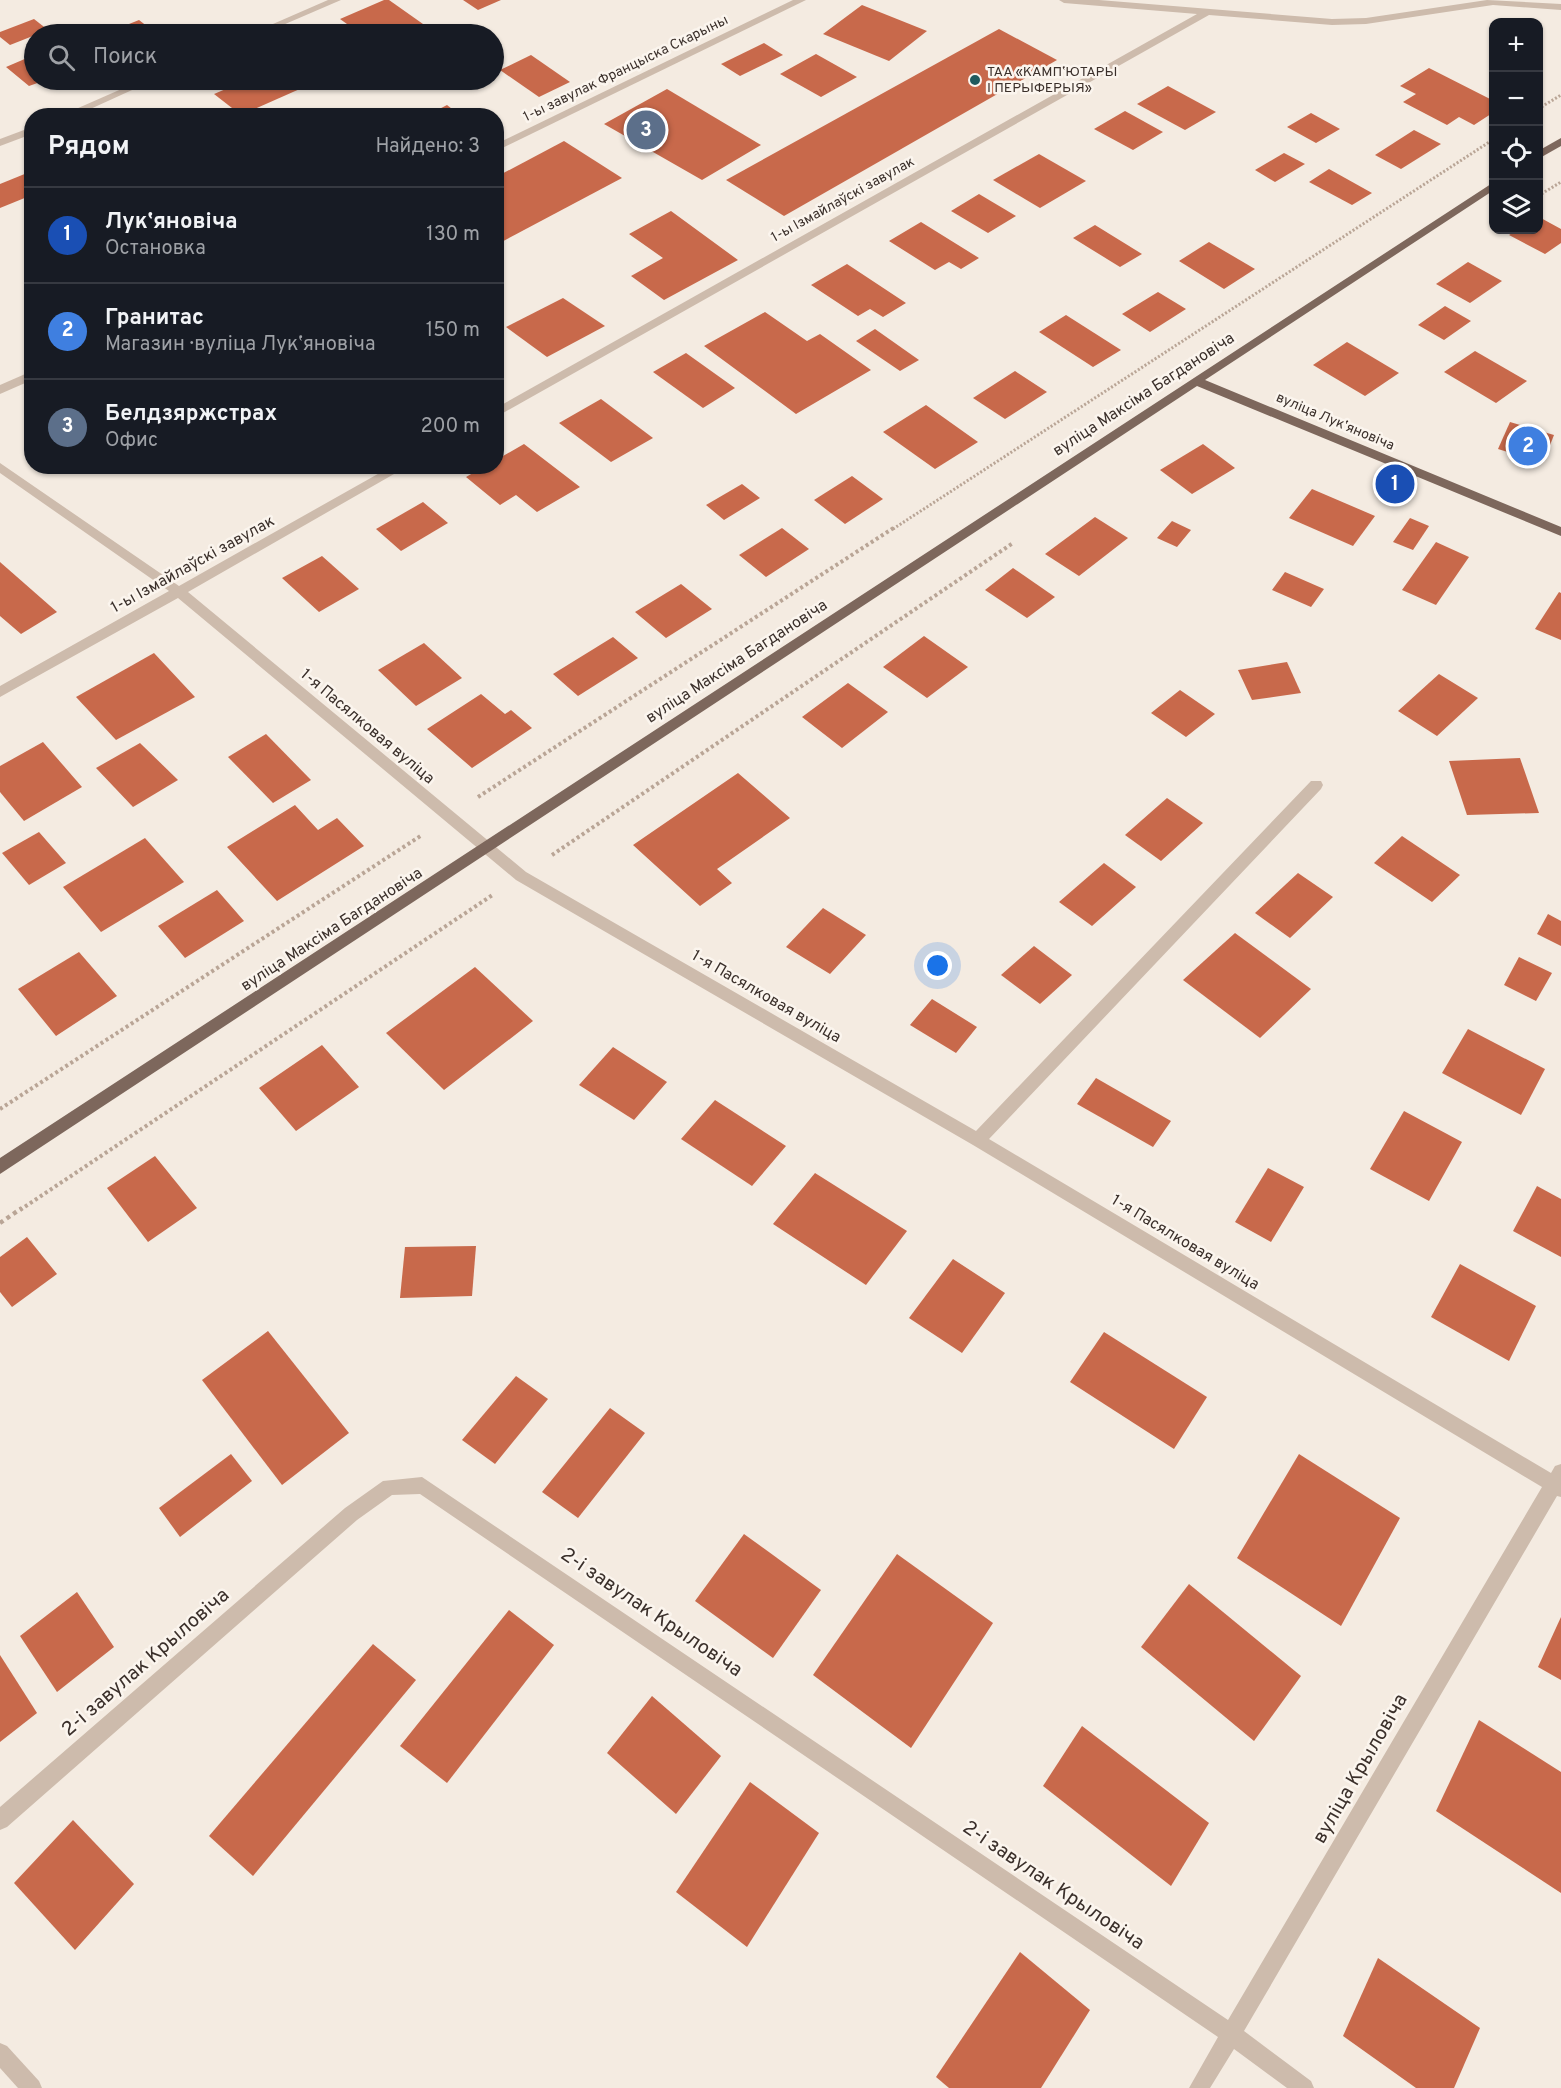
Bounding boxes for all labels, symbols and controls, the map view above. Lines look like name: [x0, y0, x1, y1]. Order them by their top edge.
street label: 1-ы завулак Францыска Скарыны: [521, 12, 731, 126]
map controls: [1489, 18, 1543, 234]
button: +: [1489, 18, 1543, 72]
search box: [24, 24, 504, 90]
icon: search: [45, 41, 78, 74]
text: Поиск: [93, 44, 157, 71]
place label: ТАА «КАМПʼЮТАРЫ I ПЕРЫФЕРЫЯ»: [987, 64, 1117, 97]
button: −: [1489, 72, 1543, 126]
marker: ТАА «КАМПʼЮТАРЫ I ПЕРЫФЕРЫЯ»: [968, 73, 982, 87]
pin: 3: [626, 108, 666, 152]
button: locate: [1489, 126, 1543, 180]
text: Рядом: [48, 131, 130, 164]
text: Найдено: 3: [376, 134, 480, 160]
street label: 1-ы Ізмайлаўскі завулак: [768, 154, 918, 246]
button: layers: [1489, 180, 1543, 234]
text: Лукʼяновіча: [105, 209, 238, 236]
text: 1: [64, 222, 72, 248]
text: 130 m: [426, 222, 480, 248]
text: Остановка: [105, 236, 206, 262]
text: Гранитас: [105, 305, 204, 332]
text: 2: [61, 318, 74, 344]
text: 150 m: [426, 318, 480, 344]
street label: вуліца Максіма Багдановіча: [1049, 329, 1239, 461]
text: Магазин · вуліца Лукʼяновіча: [105, 332, 376, 358]
street label: вуліца Лукʼяновіча: [1273, 389, 1397, 455]
text: Белдзяржстрах: [105, 401, 277, 428]
text: 3: [62, 414, 74, 440]
text: 200 m: [421, 414, 480, 440]
pin: 2: [1508, 424, 1547, 468]
text: Офис: [105, 428, 158, 454]
pin: 1: [1376, 462, 1414, 506]
street label: 1-ы Ізмайлаўскі завулак: [108, 512, 278, 618]
street label: вуліца Максіма Багдановіча: [642, 596, 832, 728]
street label: 1-я Пасялковая вуліца: [296, 665, 438, 789]
street label: вуліца Максіма Багдановіча: [237, 864, 427, 996]
street label: 1-я Пасялковая вуліца: [688, 946, 844, 1048]
your location: [923, 951, 952, 980]
street label: 1-я Пасялковая вуліца: [1107, 1191, 1263, 1295]
street label: 2-і завулак Крыловіча: [555, 1542, 747, 1684]
street label: 2-і завулак Крыловіча: [57, 1583, 235, 1743]
street label: вуліца Крыловіча: [1308, 1689, 1414, 1849]
street label: 2-і завулак Крыловіча: [957, 1815, 1149, 1957]

